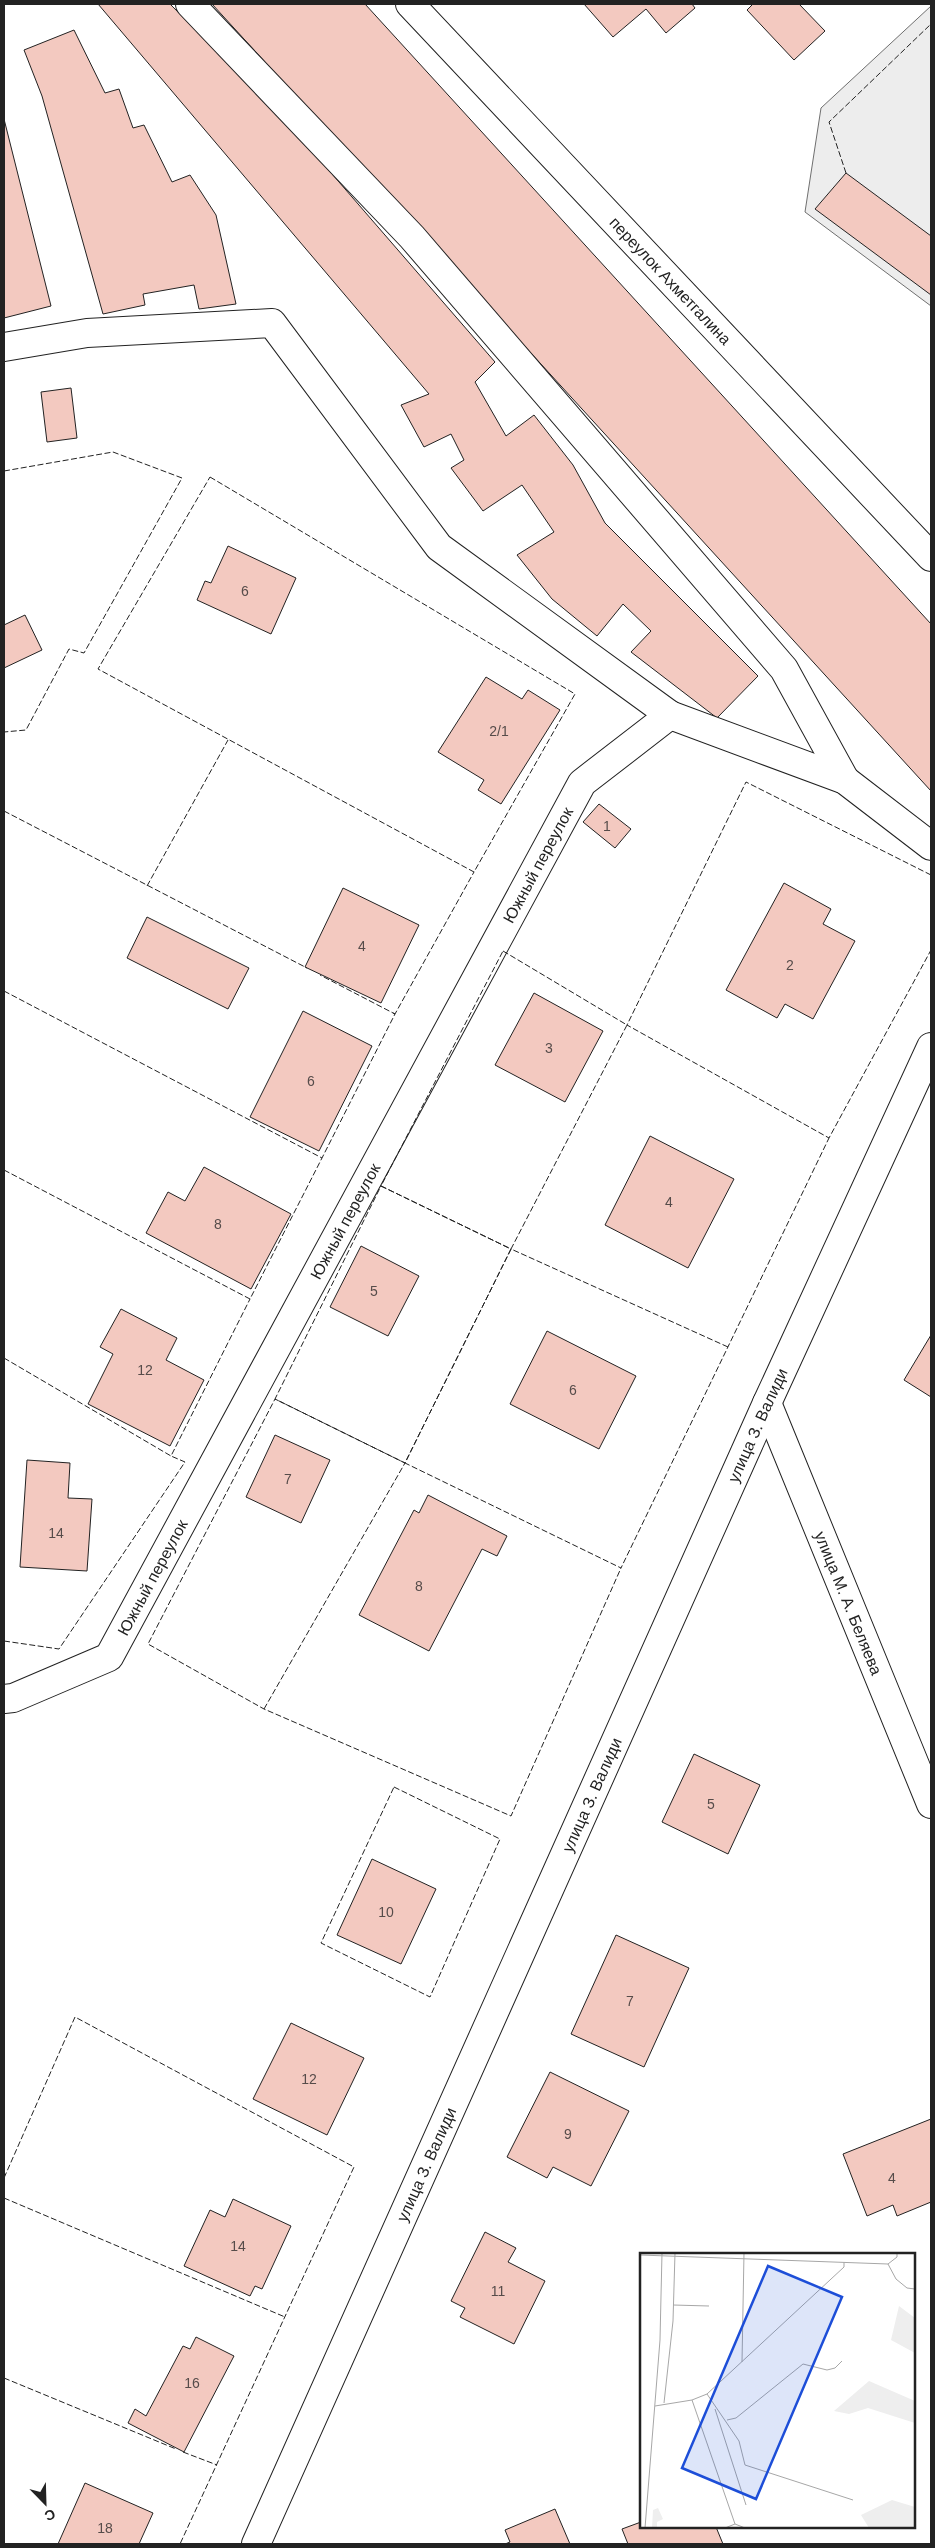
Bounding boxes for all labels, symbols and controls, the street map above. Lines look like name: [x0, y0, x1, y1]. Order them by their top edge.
street label: переулок Ахметгалина: [607, 213, 735, 348]
house number: 6: [241, 583, 249, 599]
house number: 2/1: [489, 723, 509, 739]
street label: Южный переулок: [499, 803, 576, 926]
house number: 1: [603, 818, 611, 834]
house number: 4: [358, 938, 366, 954]
house number: 2: [786, 957, 794, 973]
house number: 3: [545, 1040, 553, 1056]
house number: 6: [307, 1073, 315, 1089]
street label: Южный переулок: [307, 1160, 383, 1282]
house number: 4: [665, 1194, 673, 1210]
house number: 8: [214, 1216, 222, 1232]
house number: 5: [370, 1283, 378, 1299]
house number: 12: [137, 1362, 153, 1378]
street label: улица З. Валиди: [724, 1365, 790, 1485]
house number: 6: [569, 1382, 577, 1398]
house number: 7: [284, 1471, 292, 1487]
street label: Южный переулок: [114, 1516, 191, 1638]
house number: 14: [48, 1525, 64, 1541]
street label: улица М. А. Беляева: [812, 1529, 886, 1677]
house number: 8: [415, 1578, 423, 1594]
street label: улица З. Валиди: [559, 1735, 625, 1854]
house number: 5: [707, 1796, 715, 1812]
house number: 10: [378, 1904, 394, 1920]
house number: 7: [626, 1993, 634, 2009]
house number: 12: [301, 2071, 317, 2087]
street label: улица З. Валиди: [393, 2105, 459, 2224]
house number: 9: [564, 2126, 572, 2142]
house number: 4: [888, 2170, 896, 2186]
house number: 14: [230, 2238, 246, 2254]
inset map: [640, 2253, 915, 2528]
house number: 11: [491, 2283, 505, 2299]
house number: 16: [184, 2375, 200, 2391]
north arrow: [20, 2478, 70, 2528]
text: С: [42, 2506, 58, 2524]
house number: 18: [97, 2520, 113, 2536]

